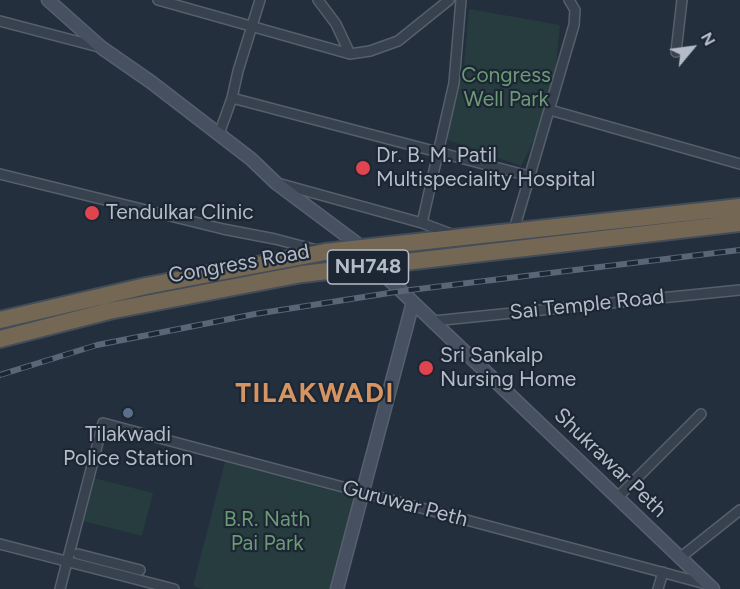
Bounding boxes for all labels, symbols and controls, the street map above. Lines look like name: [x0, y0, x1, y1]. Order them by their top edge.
north arrow: [662, 18, 722, 78]
text: N: [697, 29, 719, 49]
park label: Congress Well Park: [461, 63, 551, 113]
place label: Dr. B. M. Patil Multispeciality Hospital: [376, 143, 595, 193]
marker: Dr. B. M. Patil Multispeciality Hospital: [354, 159, 372, 177]
place label: Tendulkar Clinic: [106, 200, 254, 226]
marker: Tendulkar Clinic: [83, 204, 101, 222]
street label: Congress Road: [166, 239, 312, 289]
road number: NH748: [328, 250, 409, 284]
street label: Sai Temple Road: [508, 284, 666, 326]
place label: Sri Sankalp Nursing Home: [440, 343, 576, 393]
marker: Sri Sankalp Nursing Home: [417, 359, 435, 377]
district label: TILAKWADI: [235, 378, 395, 410]
street label: Shukrawar Peth: [549, 403, 671, 523]
marker: Tilakwadi Police Station: [121, 406, 135, 420]
place label: Tilakwadi Police Station: [63, 422, 193, 472]
street label: Guruwar Peth: [340, 475, 470, 533]
park label: B.R. Nath Pai Park: [224, 507, 310, 557]

